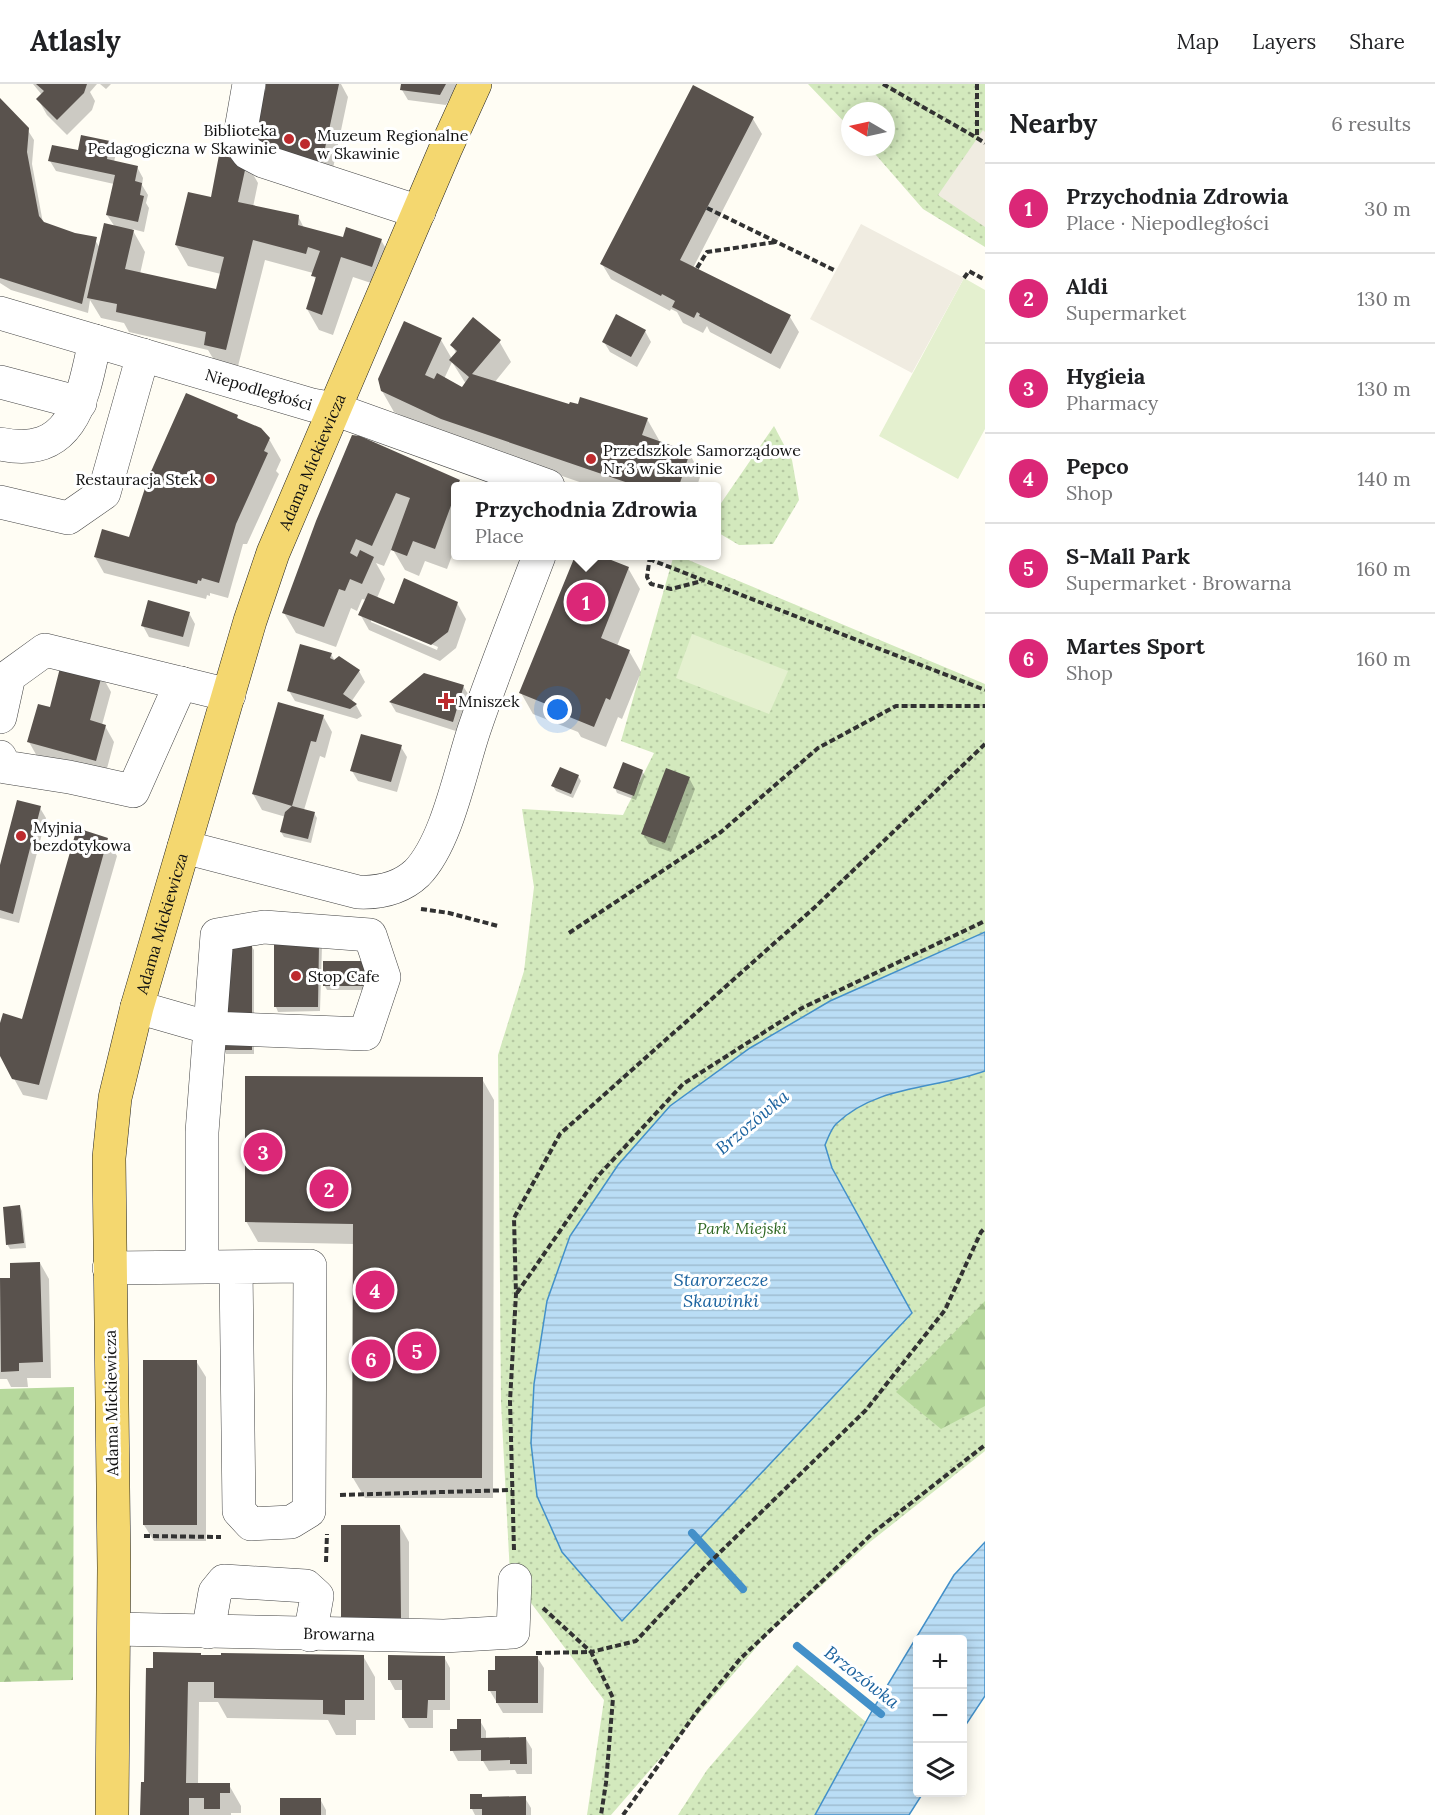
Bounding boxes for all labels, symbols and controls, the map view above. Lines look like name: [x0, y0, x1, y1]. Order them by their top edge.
text: Atlasly: [30, 23, 121, 59]
text: Map: [1176, 28, 1219, 55]
text: Layers: [1252, 28, 1316, 55]
text: Share: [1349, 28, 1405, 55]
north arrow: [841, 102, 895, 156]
text: Nearby: [1009, 107, 1097, 140]
text: 6 results: [1331, 111, 1411, 136]
place label: Biblioteka Pedagogiczna w Skawinie: [88, 120, 277, 158]
place label: Muzeum Regionalne w Skawinie: [317, 125, 469, 163]
marker: Biblioteka Pedagogiczna w Skawinie: [282, 132, 296, 146]
marker: Muzeum Regionalne w Skawinie: [298, 137, 312, 151]
text: Przychodnia Zdrowia: [1066, 182, 1288, 210]
text: 1: [1024, 196, 1033, 221]
text: 30 m: [1364, 196, 1411, 221]
text: Place · Niepodległości: [1066, 210, 1269, 235]
text: Aldi: [1066, 272, 1108, 300]
text: 2: [1023, 286, 1034, 311]
text: 130 m: [1357, 286, 1411, 311]
text: Supermarket: [1066, 300, 1186, 325]
text: Hygieia: [1066, 362, 1145, 390]
street label: Niepodległości: [203, 364, 315, 415]
text: 3: [1023, 376, 1034, 401]
text: 130 m: [1357, 376, 1411, 401]
text: Pharmacy: [1066, 390, 1158, 415]
street label: Adama Mickiewicza: [274, 391, 350, 534]
place label: Przedszkole Samorządowe Nr 3 w Skawinie: [603, 440, 801, 478]
marker: Przedszkole Samorządowe Nr 3 w Skawinie: [584, 452, 598, 466]
text: Pepco: [1066, 452, 1129, 480]
text: 4: [1023, 466, 1034, 491]
text: 140 m: [1357, 466, 1411, 491]
place label: Restauracja Stek: [75, 469, 198, 489]
marker: Restauracja Stek: [203, 472, 217, 486]
text: Shop: [1066, 480, 1113, 505]
popup: [451, 482, 721, 560]
text: Przychodnia Zdrowia: [475, 495, 697, 523]
text: Place: [475, 523, 524, 548]
text: S-Mall Park: [1066, 542, 1190, 570]
text: 5: [1023, 556, 1034, 581]
text: 160 m: [1357, 556, 1411, 581]
text: Supermarket · Browarna: [1066, 570, 1292, 595]
pin: 1: [566, 580, 606, 624]
text: Martes Sport: [1066, 632, 1205, 660]
text: 6: [1023, 646, 1034, 671]
text: 160 m: [1357, 646, 1411, 671]
text: Shop: [1066, 660, 1113, 685]
place label: Mniszek: [458, 691, 520, 711]
marker: Mniszek: [439, 694, 453, 708]
your location: [543, 695, 572, 724]
place label: Myjnia bezdotykowa: [33, 817, 131, 855]
marker: Myjnia bezdotykowa: [14, 829, 28, 843]
street label: Adama Mickiewicza: [131, 850, 192, 997]
place label: Stop Cafe: [308, 966, 380, 986]
marker: Stop Cafe: [289, 969, 303, 983]
water label: Brzozówka: [711, 1085, 793, 1159]
pin: 3: [244, 1130, 282, 1174]
pin: 2: [310, 1166, 348, 1212]
park label: Park Miejski: [697, 1218, 787, 1238]
pin: 4: [356, 1268, 394, 1312]
water label: Starorzecze Skawinki: [674, 1268, 768, 1312]
pin: 5: [398, 1328, 436, 1374]
street label: Adama Mickiewicza: [100, 1330, 122, 1477]
pin: 6: [352, 1336, 391, 1382]
street label: Browarna: [303, 1623, 375, 1645]
map controls: [913, 1635, 967, 1797]
button: +: [913, 1635, 967, 1689]
water label: Brzozówka: [820, 1641, 904, 1713]
button: −: [913, 1689, 967, 1743]
button: layers: [913, 1743, 967, 1797]

